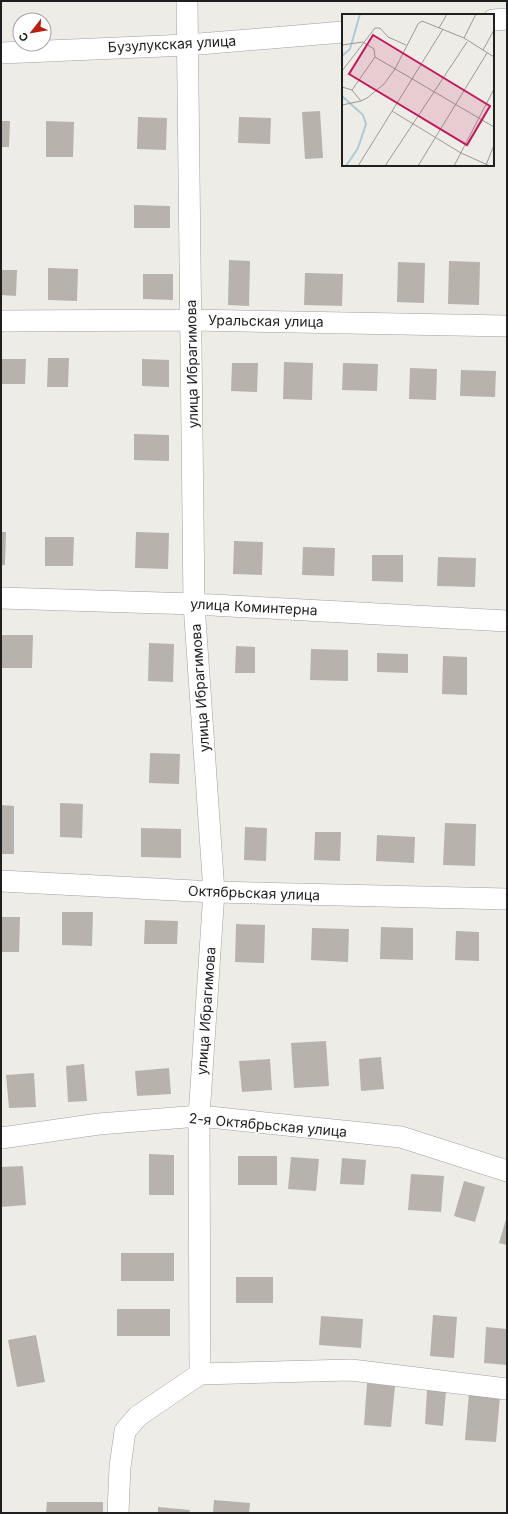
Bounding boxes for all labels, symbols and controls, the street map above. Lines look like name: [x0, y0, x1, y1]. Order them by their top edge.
north arrow: [12, 12, 52, 52]
inset map: [342, 14, 494, 166]
text: С: [15, 30, 32, 44]
street label: Бузулукская улица: [107, 32, 237, 55]
street label: улица Ибрагимова: [182, 300, 201, 428]
street label: Уральская улица: [208, 311, 324, 330]
street label: улица Коминтерна: [190, 595, 318, 618]
street label: улица Ибрагимова: [187, 623, 212, 753]
street label: Октябрьская улица: [188, 882, 320, 903]
street label: улица Ибрагимова: [193, 946, 218, 1076]
street label: 2-я Октябрьская улица: [188, 1109, 348, 1140]

